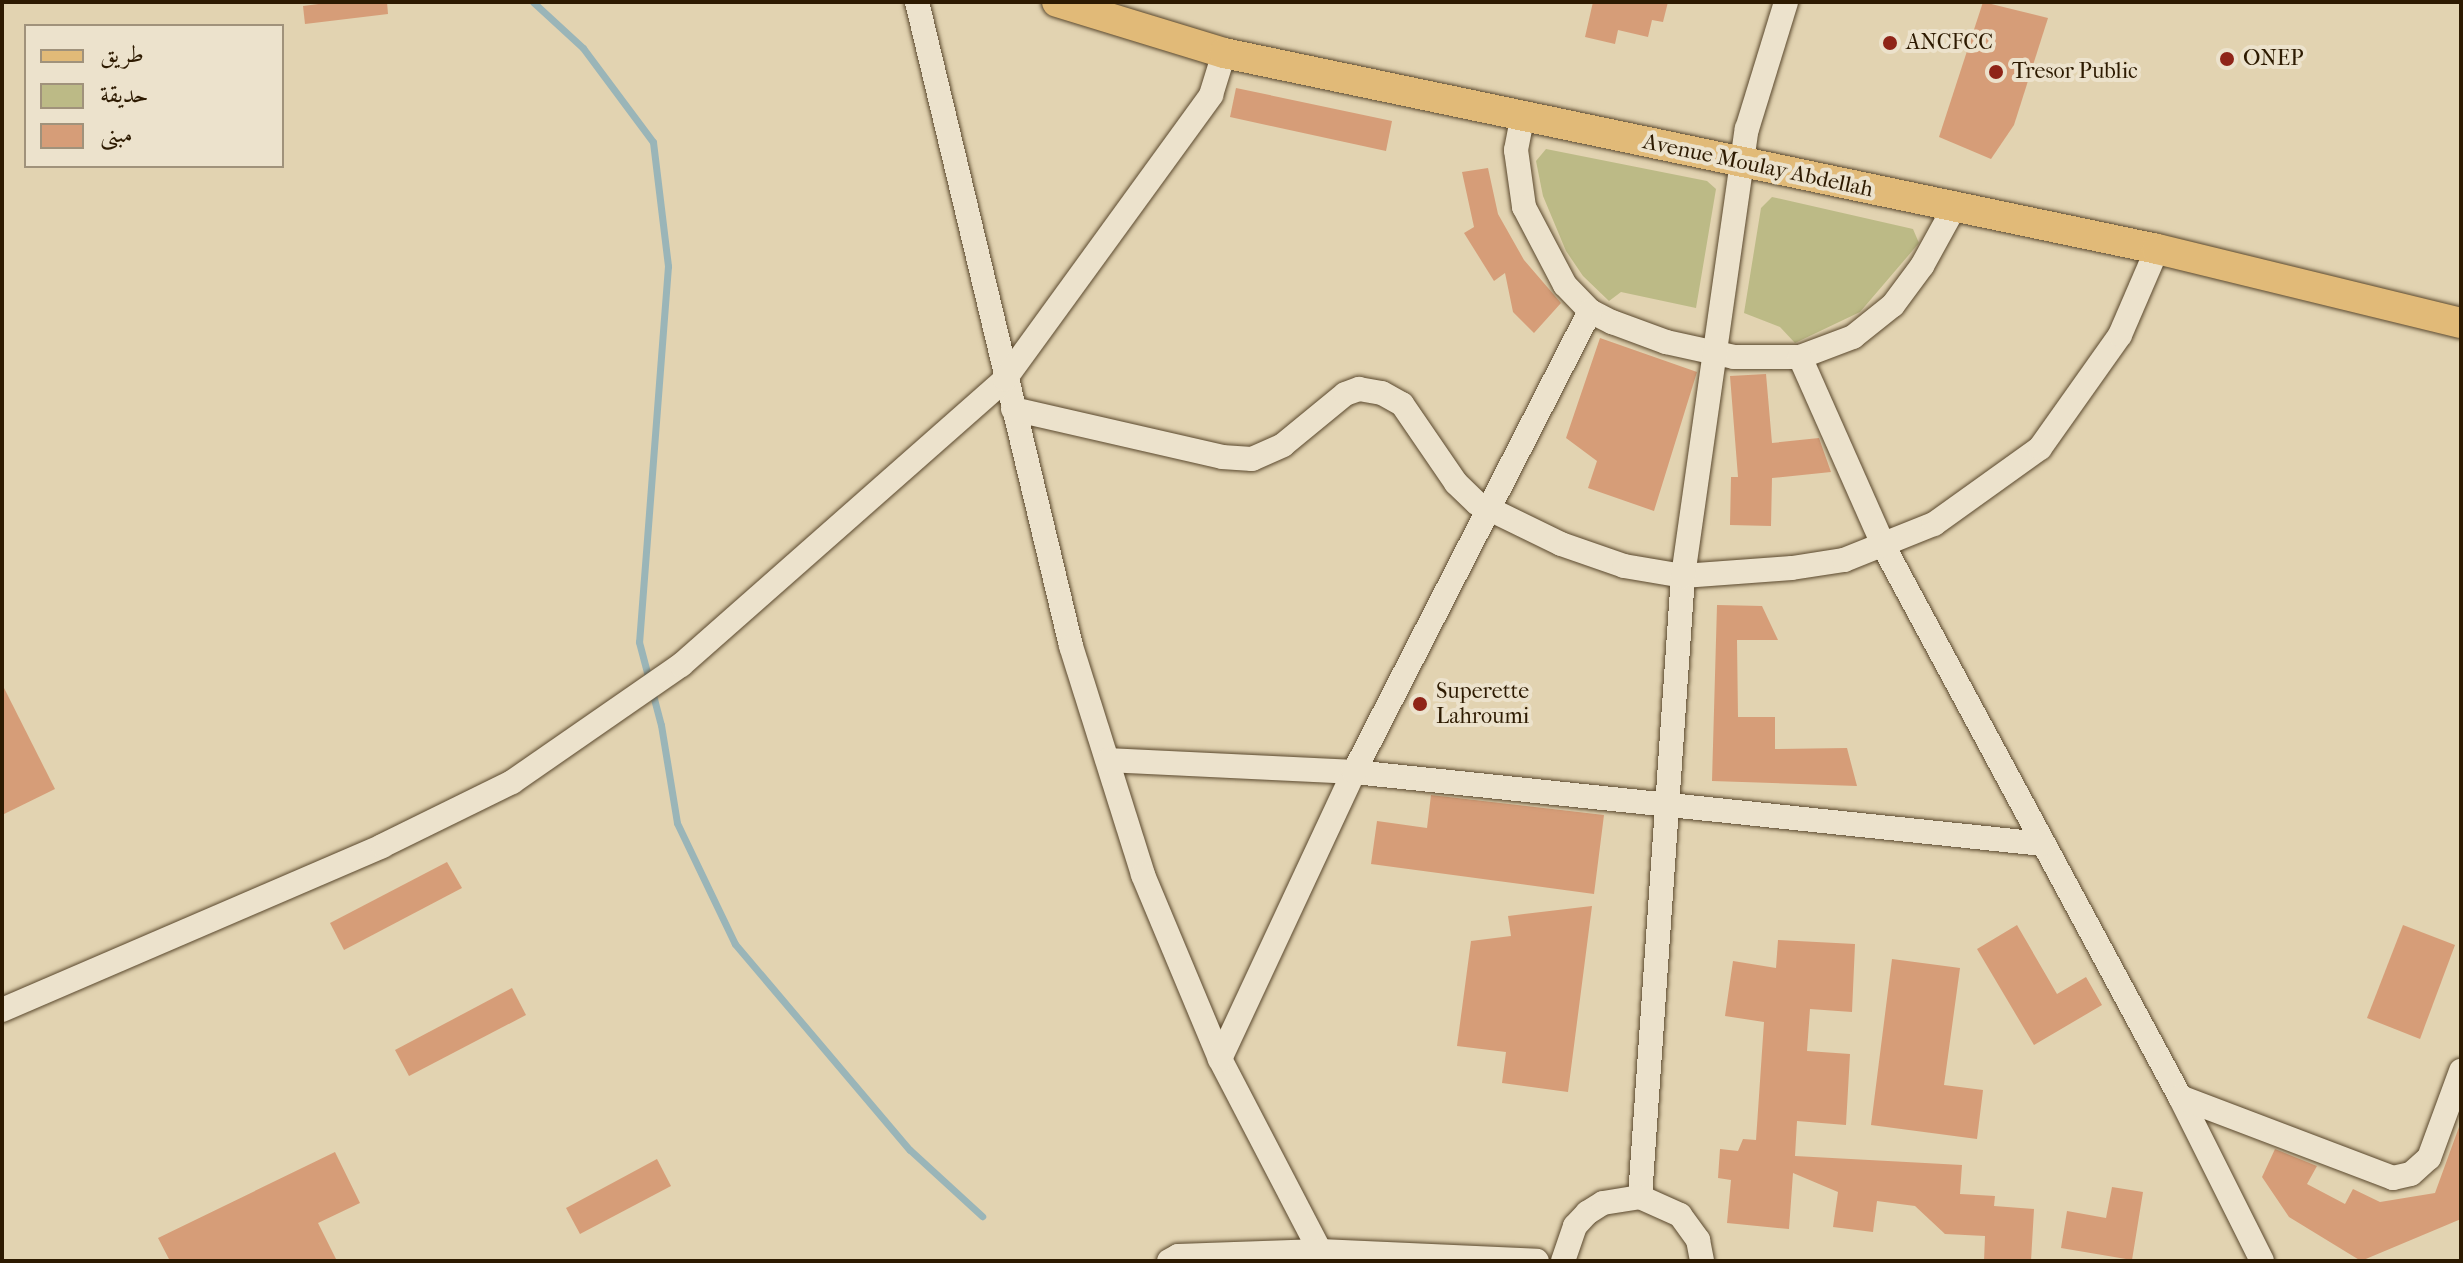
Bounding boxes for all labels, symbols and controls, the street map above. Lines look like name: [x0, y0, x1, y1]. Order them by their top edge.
legend: [24, 24, 284, 168]
place label: ANCFCC: [1906, 30, 1993, 56]
marker: ANCFCC: [1881, 34, 1899, 52]
text: طريق: [100, 40, 144, 68]
place label: ONEP: [2243, 46, 2304, 72]
marker: ONEP: [2218, 50, 2236, 68]
place label: Tresor Public: [2012, 59, 2138, 85]
marker: Tresor Public: [1987, 63, 2005, 81]
text: حديقة: [100, 80, 149, 108]
text: مبنى: [100, 120, 133, 148]
street label: Avenue Moulay Abdellah: [1641, 129, 1875, 203]
place label: Superette Lahroumi: [1436, 678, 1529, 730]
marker: Superette Lahroumi: [1411, 695, 1429, 713]

